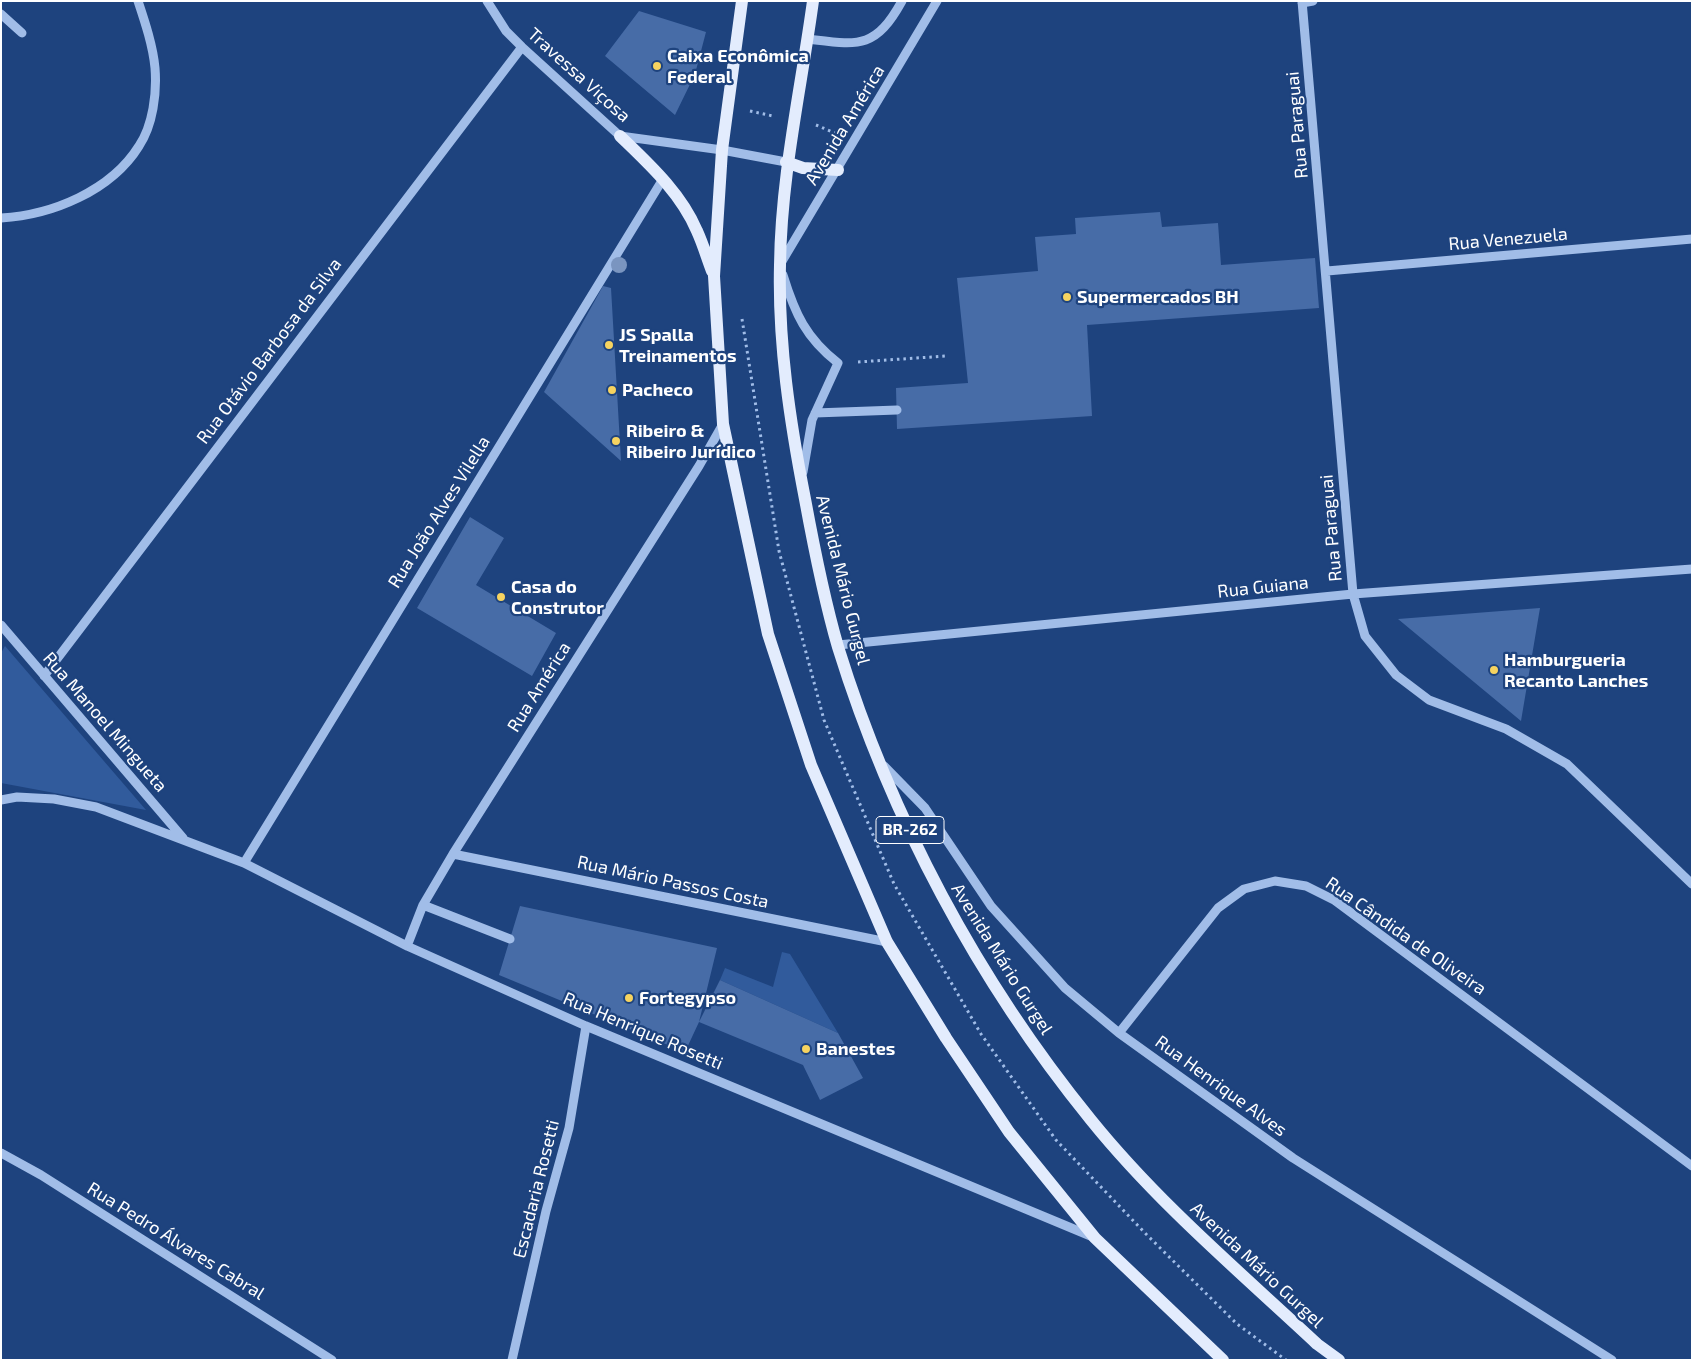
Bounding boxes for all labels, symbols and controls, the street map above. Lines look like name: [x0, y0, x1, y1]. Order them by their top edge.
street label: Travessa Viçosa: [523, 23, 635, 127]
place label: Caixa Econômica Federal: [667, 45, 809, 88]
marker: Caixa Econômica Federal: [651, 60, 663, 72]
street label: Avenida América: [801, 61, 889, 189]
street label: Rua Paraguai: [1282, 71, 1312, 179]
street label: Rua Venezuela: [1447, 223, 1569, 255]
street label: Rua Otávio Barbosa da Silva: [192, 254, 346, 448]
place label: Supermercados BH: [1077, 286, 1239, 308]
marker: Supermercados BH: [1061, 291, 1073, 303]
place label: JS Spalla Treinamentos: [619, 324, 737, 366]
marker: JS Spalla Treinamentos: [603, 339, 615, 351]
place label: Pacheco: [622, 379, 693, 401]
marker: Pacheco: [606, 384, 618, 396]
place label: Ribeiro & Ribeiro Jurídico: [626, 420, 756, 462]
street label: Rua João Alves Vilella: [383, 432, 495, 592]
marker: Ribeiro & Ribeiro Jurídico: [610, 435, 622, 447]
street label: Rua Paraguai: [1316, 474, 1346, 582]
street label: Avenida Mário Gurgel: [811, 493, 875, 667]
street label: Rua Guiana: [1216, 571, 1310, 603]
place label: Casa do Construtor: [511, 576, 604, 618]
marker: Casa do Construtor: [495, 591, 507, 603]
street label: Rua América: [503, 638, 575, 736]
street label: Rua Manoel Mingueta: [38, 648, 172, 796]
place label: Hamburgueria Recanto Lanches: [1504, 649, 1648, 692]
marker: Hamburgueria Recanto Lanches: [1488, 664, 1500, 676]
road number: BR-262: [876, 816, 944, 844]
street label: Rua Mário Passos Costa: [575, 851, 771, 913]
street label: Rua Cândida de Oliveira: [1321, 872, 1491, 1000]
street label: Avenida Mário Gurgel: [947, 879, 1057, 1039]
place label: Fortegypso: [639, 987, 736, 1009]
street label: Rua Henrique Rosetti: [560, 988, 726, 1074]
marker: Fortegypso: [623, 992, 635, 1004]
street label: Rua Henrique Alves: [1151, 1031, 1291, 1141]
place label: Banestes: [816, 1038, 895, 1060]
marker: Banestes: [800, 1043, 812, 1055]
street label: Escadaria Rosetti: [508, 1118, 564, 1260]
street label: Rua Pedro Álvares Cabral: [83, 1177, 269, 1305]
street label: Avenida Mário Gurgel: [1186, 1198, 1328, 1332]

